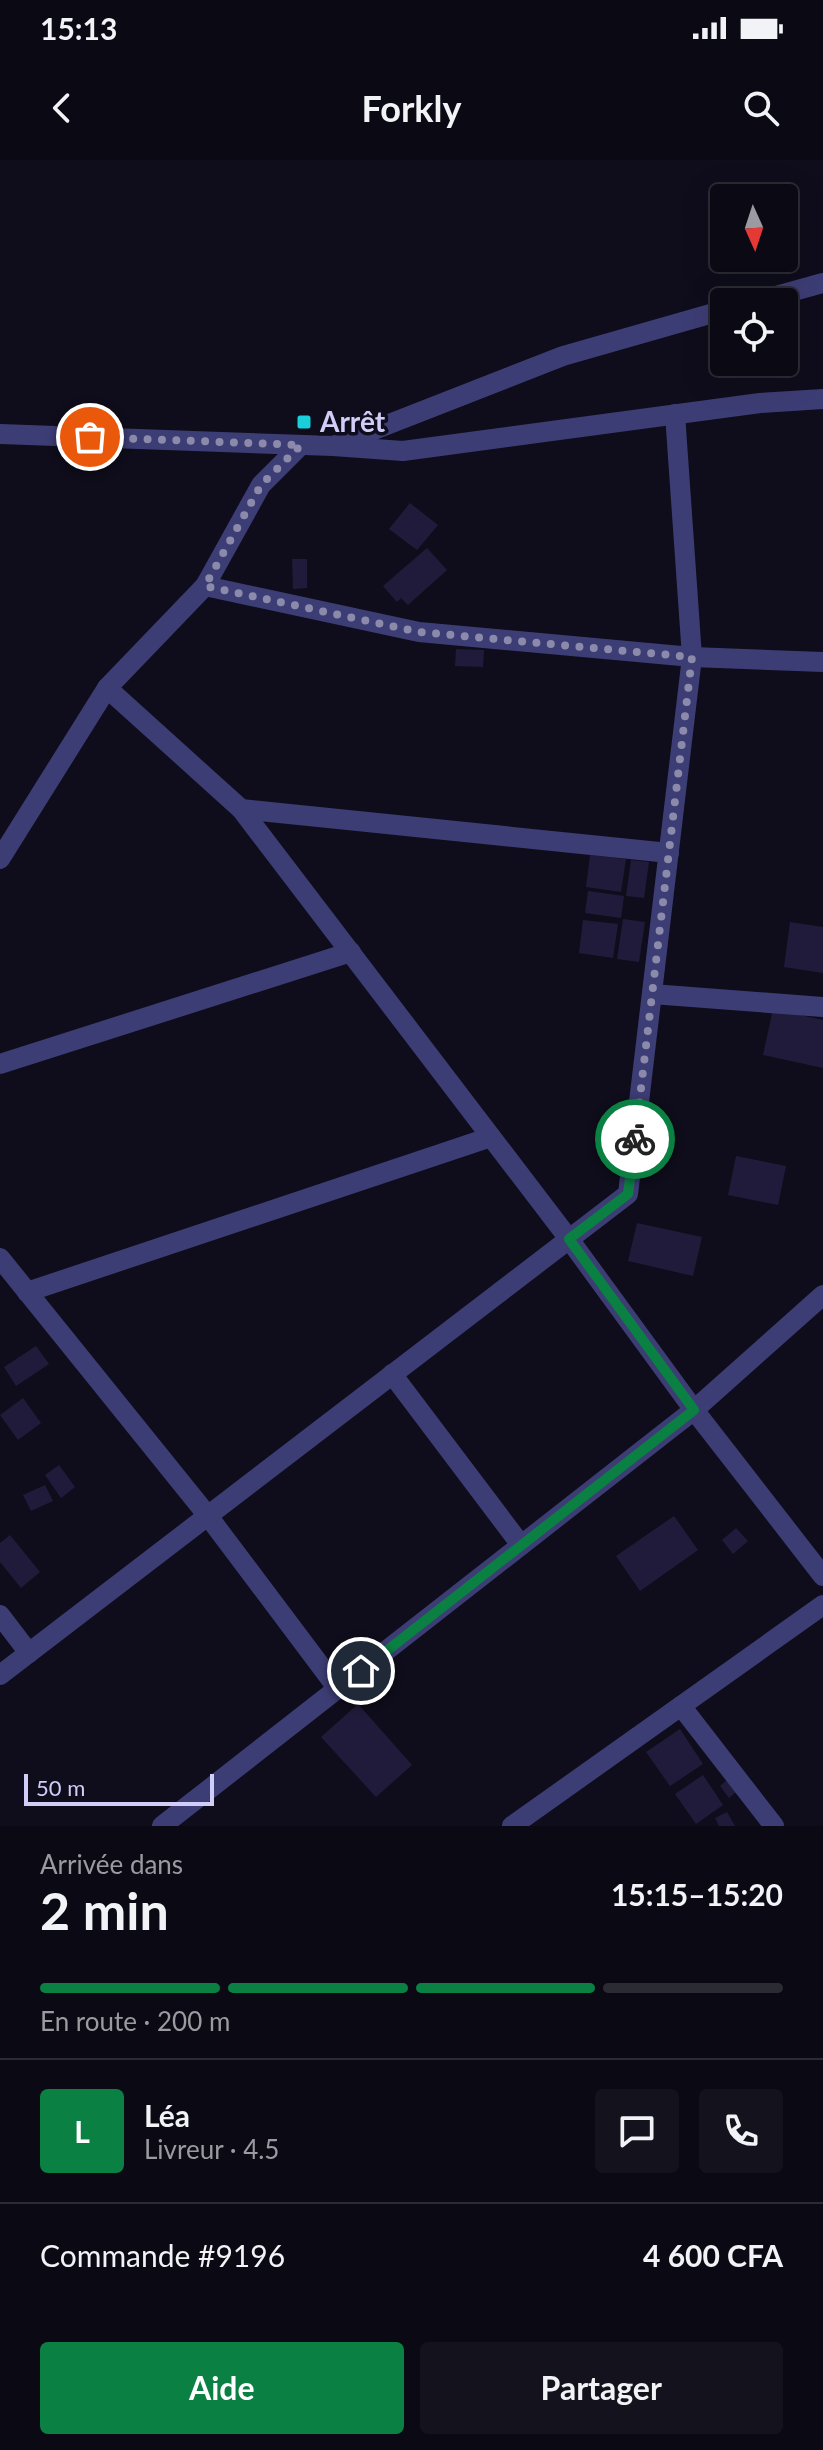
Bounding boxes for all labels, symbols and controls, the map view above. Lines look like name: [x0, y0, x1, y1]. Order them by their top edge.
text: 15:13: [40, 10, 117, 46]
icon: back: [40, 86, 84, 130]
text: Forkly: [361, 86, 462, 130]
icon: search: [739, 86, 783, 130]
north arrow: [710, 184, 798, 272]
map controls: [710, 184, 798, 376]
button: locate: [710, 288, 798, 376]
pin: [56, 403, 124, 471]
place label: Arrêt: [319, 404, 386, 438]
marker: Arrêt: [295, 413, 313, 431]
icon: bag: [68, 415, 112, 459]
courier: [595, 1099, 675, 1179]
icon: bike: [613, 1117, 657, 1161]
pin: [327, 1637, 395, 1705]
icon: home: [339, 1649, 383, 1693]
scale bar: [24, 1770, 214, 1806]
text: 50 m: [36, 1774, 85, 1801]
text: Arrivée dans: [40, 1848, 183, 1880]
text: 15:15–15:20: [611, 1876, 783, 1912]
text: 2 min: [40, 1879, 169, 1941]
text: En route · 200 m: [40, 2005, 230, 2037]
button: chat: [595, 2089, 679, 2173]
button: phone: [699, 2089, 783, 2173]
text: Léa: [144, 2097, 190, 2133]
text: L: [74, 2113, 90, 2149]
text: Livreur · 4.5: [144, 2133, 279, 2165]
text: Commande #9196: [40, 2237, 285, 2273]
text: 4 600 CFA: [643, 2237, 783, 2273]
button: Aide: [40, 2342, 404, 2434]
button: Partager: [420, 2342, 783, 2434]

